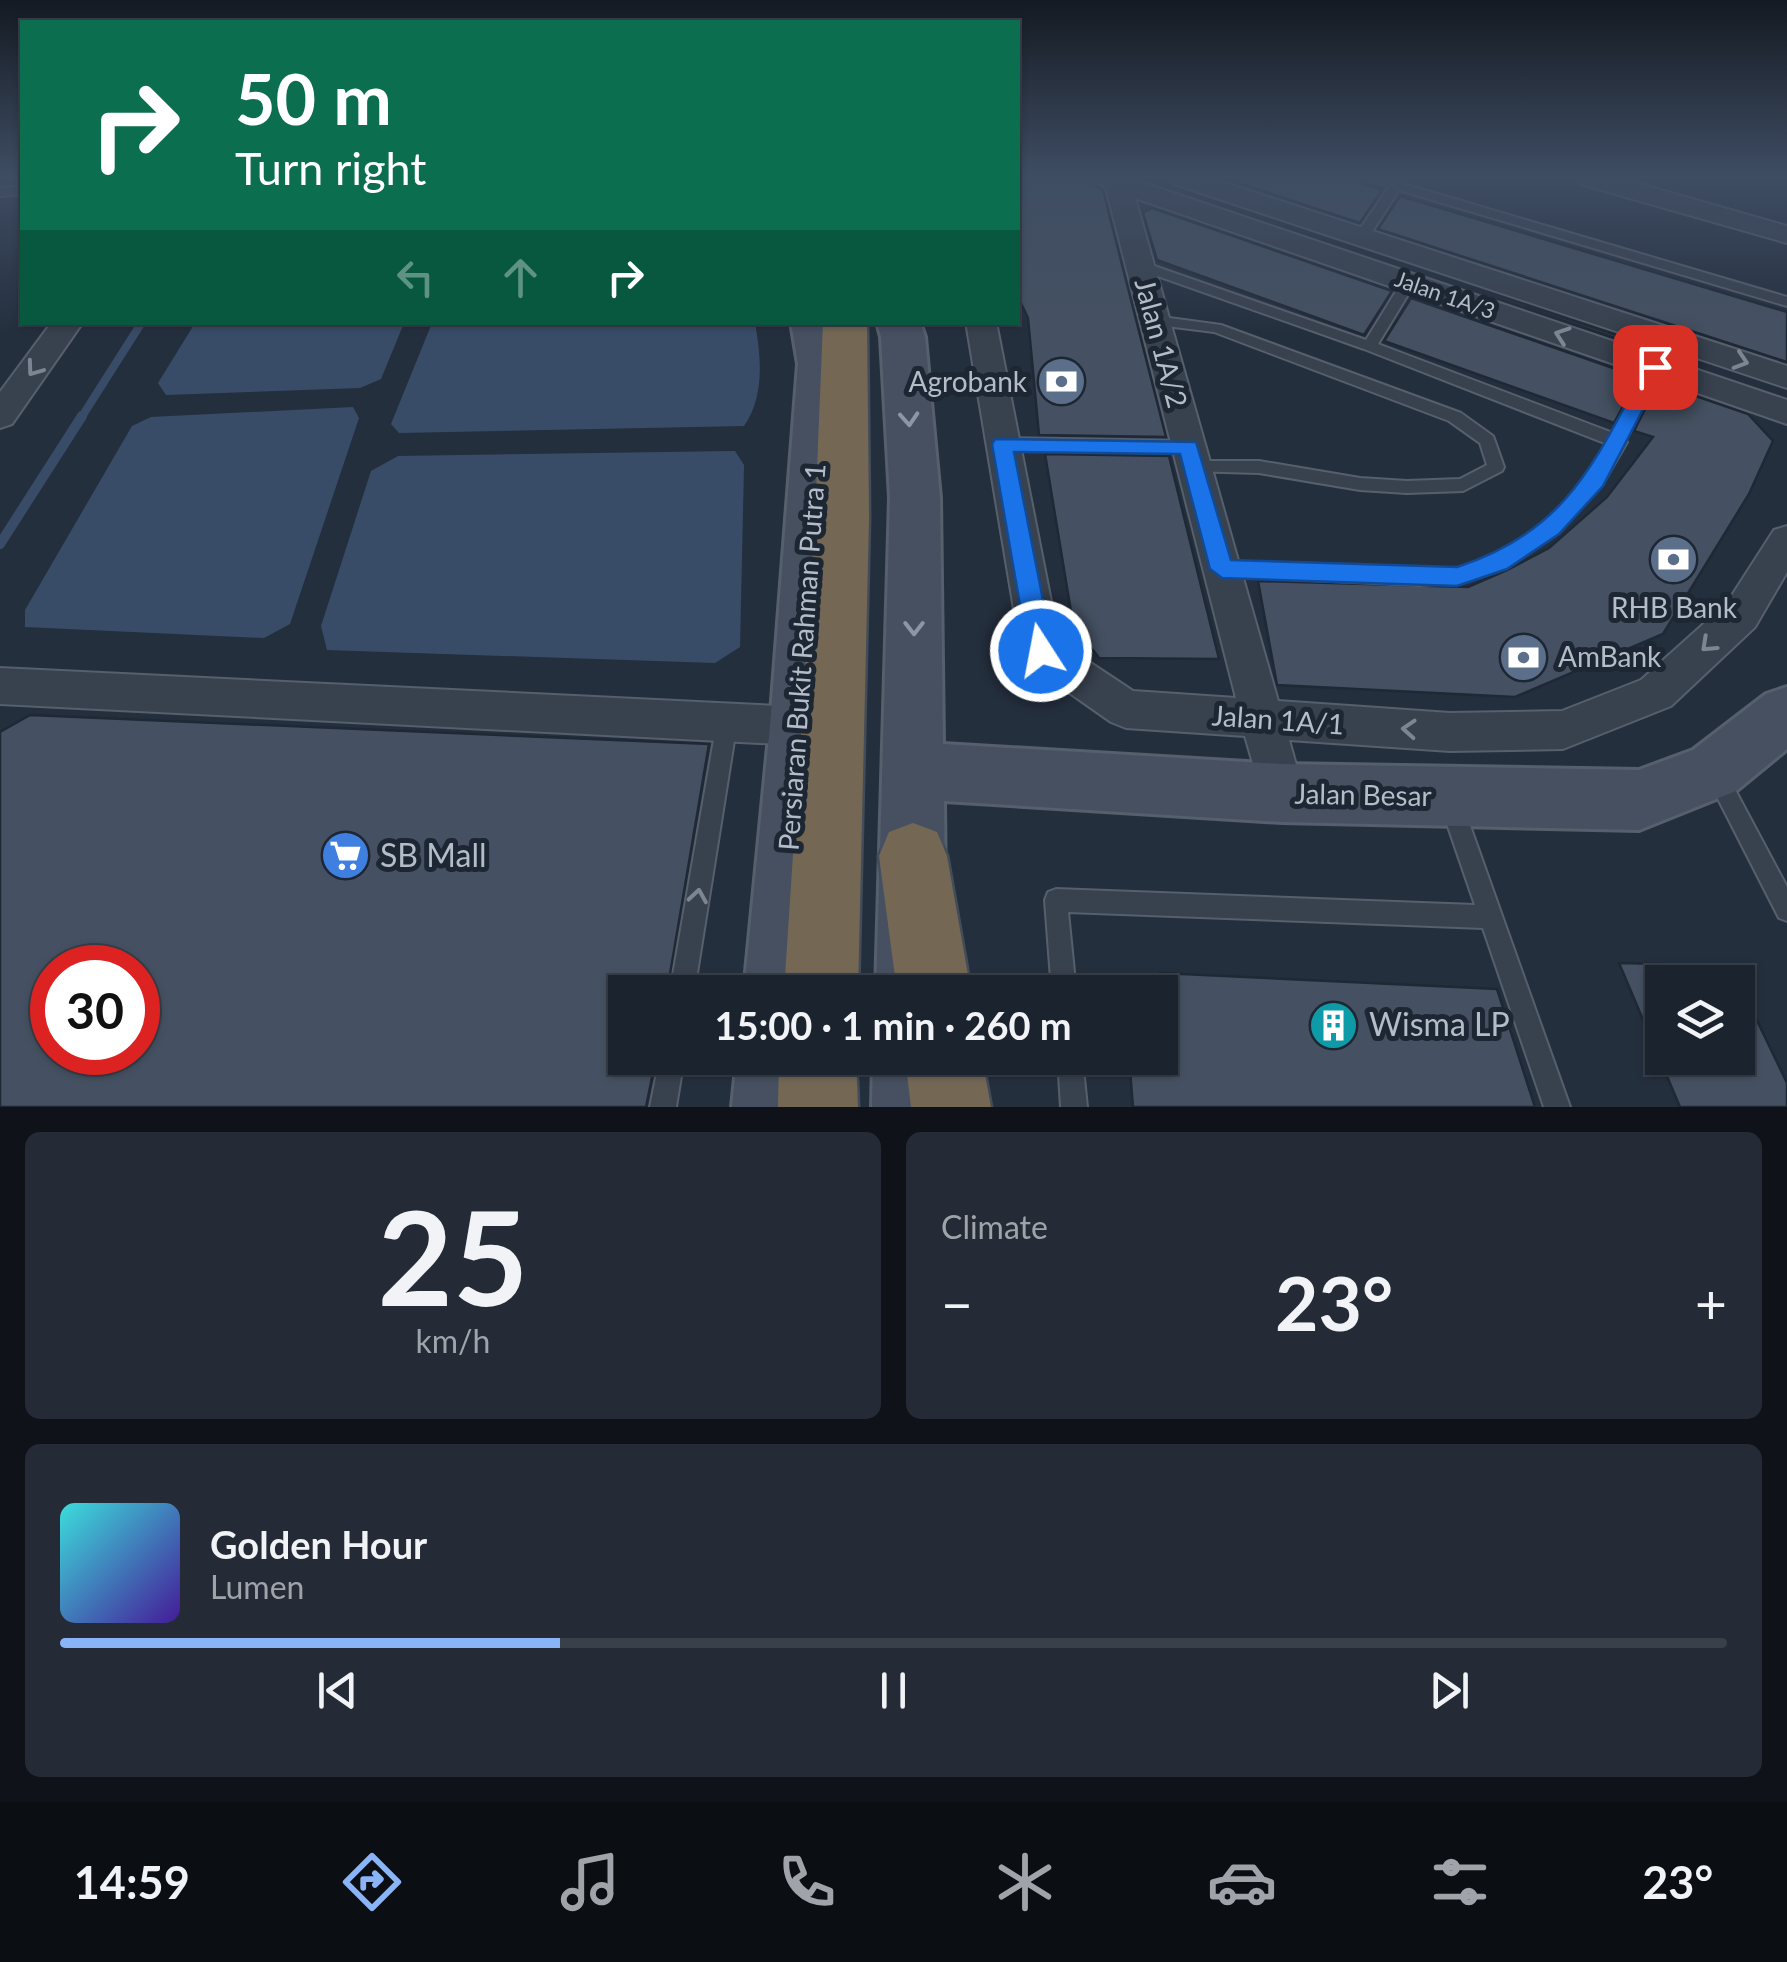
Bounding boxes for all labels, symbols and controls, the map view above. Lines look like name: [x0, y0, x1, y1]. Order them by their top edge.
text: 50 m: [235, 56, 392, 140]
icon: right: [70, 60, 200, 190]
text: Turn right: [235, 141, 426, 195]
icon: left: [388, 250, 443, 305]
icon: ahead: [493, 250, 548, 305]
icon: right: [598, 250, 653, 305]
street label: Jalan 1A/3: [1392, 265, 1499, 324]
street label: Jalan 1A/2: [1128, 274, 1196, 411]
pin: [1613, 325, 1698, 410]
one-way arrow: [1555, 327, 1572, 347]
icon: arrive: [1628, 340, 1683, 395]
one-way arrow: [1732, 350, 1749, 370]
bank icon: Agrobank: [1036, 356, 1088, 408]
one-way arrow: [28, 358, 46, 377]
place label: Agrobank: [909, 364, 1028, 398]
one-way arrow: [898, 411, 919, 427]
street label: Persiaran Bukit Rahman Putra 1: [771, 462, 832, 852]
bank icon: RHB Bank: [1648, 534, 1700, 586]
place label: RHB Bank: [1611, 590, 1738, 624]
position arrow: [989, 599, 1093, 703]
one-way arrow: [903, 622, 925, 637]
bank icon: AmBank: [1497, 631, 1549, 683]
one-way arrow: [1701, 633, 1720, 651]
place label: AmBank: [1558, 639, 1662, 673]
street label: Jalan 1A/1: [1211, 697, 1345, 741]
one-way arrow: [1401, 719, 1417, 741]
street label: Jalan Besar: [1294, 776, 1432, 812]
supermarket icon: SB Mall: [319, 830, 371, 882]
place label: SB Mall: [380, 835, 486, 874]
one-way arrow: [687, 888, 708, 905]
speed limit sign: 30: [30, 945, 160, 1075]
map controls: [1645, 965, 1755, 1075]
button: layers: [1645, 965, 1755, 1075]
building icon: Wisma LP: [1308, 999, 1360, 1051]
text: 15:00 · 1 min · 260 m: [714, 1002, 1072, 1048]
place label: Wisma LP: [1369, 1004, 1510, 1043]
text: 25: [378, 1178, 528, 1334]
text: Climate: [941, 1207, 1048, 1246]
text: 23°: [1275, 1257, 1393, 1347]
text: −: [941, 1270, 973, 1336]
text: +: [1695, 1270, 1727, 1336]
text: km/h: [416, 1321, 490, 1360]
text: Golden Hour: [210, 1521, 427, 1567]
text: Lumen: [210, 1567, 304, 1606]
icon: previous: [310, 1663, 365, 1718]
icon: pause: [866, 1663, 921, 1718]
icon: next: [1422, 1663, 1477, 1718]
icon: directions: [337, 1847, 407, 1917]
icon: music: [555, 1847, 625, 1917]
icon: phone: [772, 1847, 842, 1917]
icon: climate: [990, 1847, 1060, 1917]
icon: car: [1207, 1847, 1277, 1917]
icon: filters: [1425, 1847, 1495, 1917]
text: 14:59: [74, 1855, 190, 1909]
text: 23°: [1642, 1855, 1713, 1909]

